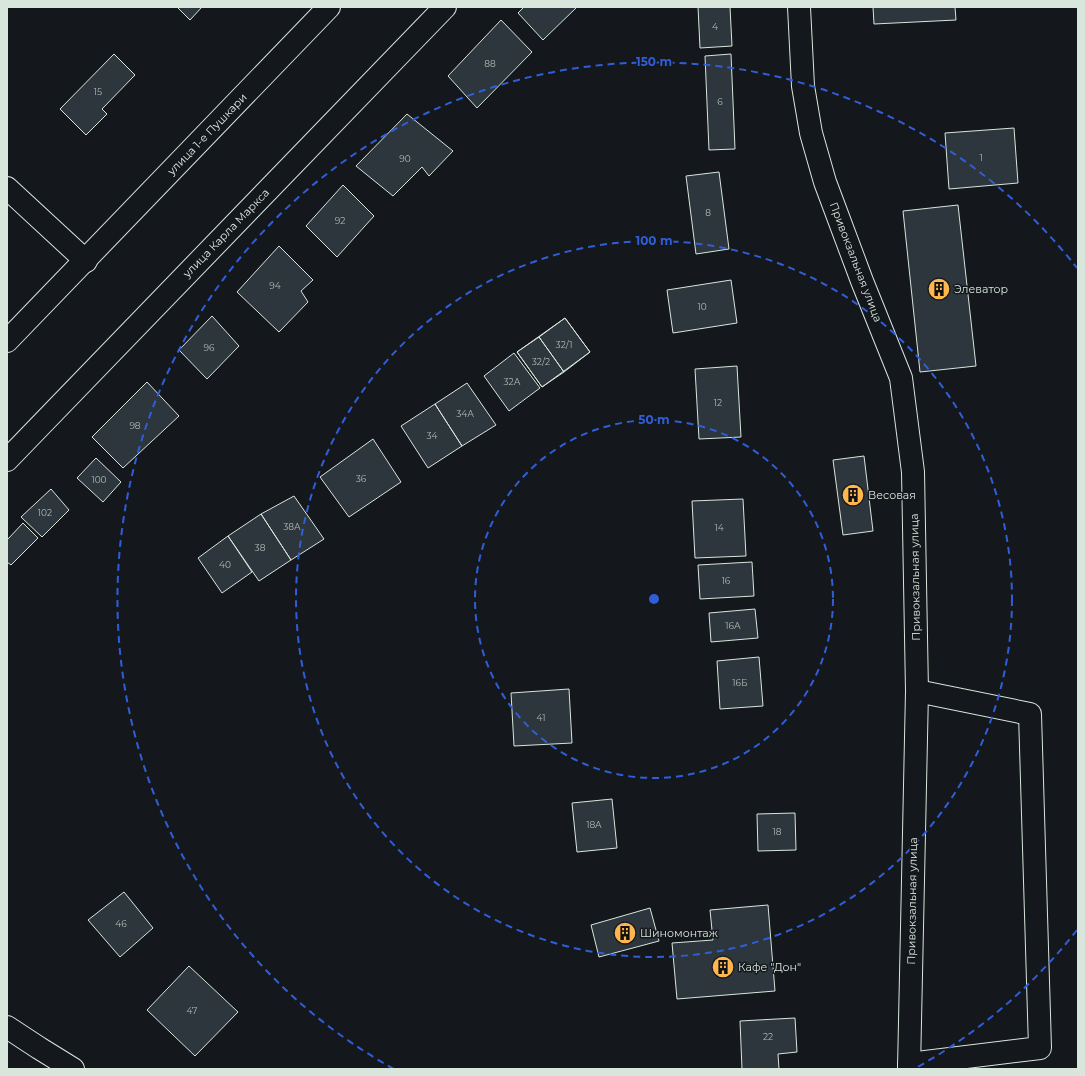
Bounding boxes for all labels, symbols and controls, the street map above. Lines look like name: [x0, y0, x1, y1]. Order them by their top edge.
house number: 4: [712, 21, 718, 32]
text: 150 m: [636, 54, 672, 69]
house number: 88: [484, 58, 496, 69]
house number: 15: [94, 86, 102, 97]
street label: улица 1-е Пушкари: [164, 90, 250, 179]
house number: 6: [717, 96, 723, 107]
house number: 1: [979, 152, 983, 163]
house number: 90: [399, 153, 411, 164]
street label: улица Карла Маркса: [179, 186, 272, 281]
street label: Привокзальная улица: [827, 200, 885, 324]
house number: 8: [705, 207, 711, 218]
house number: 92: [335, 215, 345, 226]
text: 100 m: [636, 233, 672, 248]
building icon: Элеватор: [926, 276, 952, 302]
house number: 94: [269, 280, 281, 291]
place label: Элеватор: [954, 282, 1008, 296]
house number: 10: [697, 301, 707, 312]
house number: 32/1: [556, 339, 572, 350]
house number: 96: [204, 342, 215, 353]
house number: 32/2: [532, 356, 550, 367]
house number: 32А: [504, 376, 521, 387]
house number: 12: [714, 397, 722, 408]
house number: 34А: [456, 408, 474, 419]
text: 50 m: [638, 412, 670, 427]
house number: 98: [129, 420, 141, 431]
house number: 34: [426, 430, 438, 441]
house number: 36: [356, 473, 367, 484]
house number: 100: [91, 474, 107, 485]
building icon: Весовая: [840, 482, 866, 508]
place label: Весовая: [868, 488, 916, 502]
house number: 102: [38, 507, 52, 518]
street label: Привокзальная улица: [907, 513, 923, 641]
house number: 38А: [283, 521, 301, 532]
house number: 14: [714, 522, 724, 533]
house number: 38: [255, 542, 266, 553]
house number: 40: [219, 559, 231, 570]
house number: 16: [722, 575, 731, 586]
centre of rings: [647, 592, 661, 606]
house number: 16А: [725, 620, 741, 631]
house number: 16Б: [732, 677, 748, 688]
house number: 41: [537, 712, 545, 723]
house number: 18А: [586, 819, 602, 830]
house number: 18: [773, 826, 782, 837]
street label: Привокзальная улица: [904, 837, 920, 965]
house number: 46: [115, 918, 127, 929]
building icon: Шиномонтаж: [612, 920, 638, 946]
place label: Шиномонтаж: [640, 926, 718, 940]
building icon: Кафе "Дон": [710, 954, 736, 980]
place label: Кафе "Дон": [738, 960, 801, 974]
house number: 47: [187, 1005, 197, 1016]
house number: 22: [763, 1031, 773, 1042]

